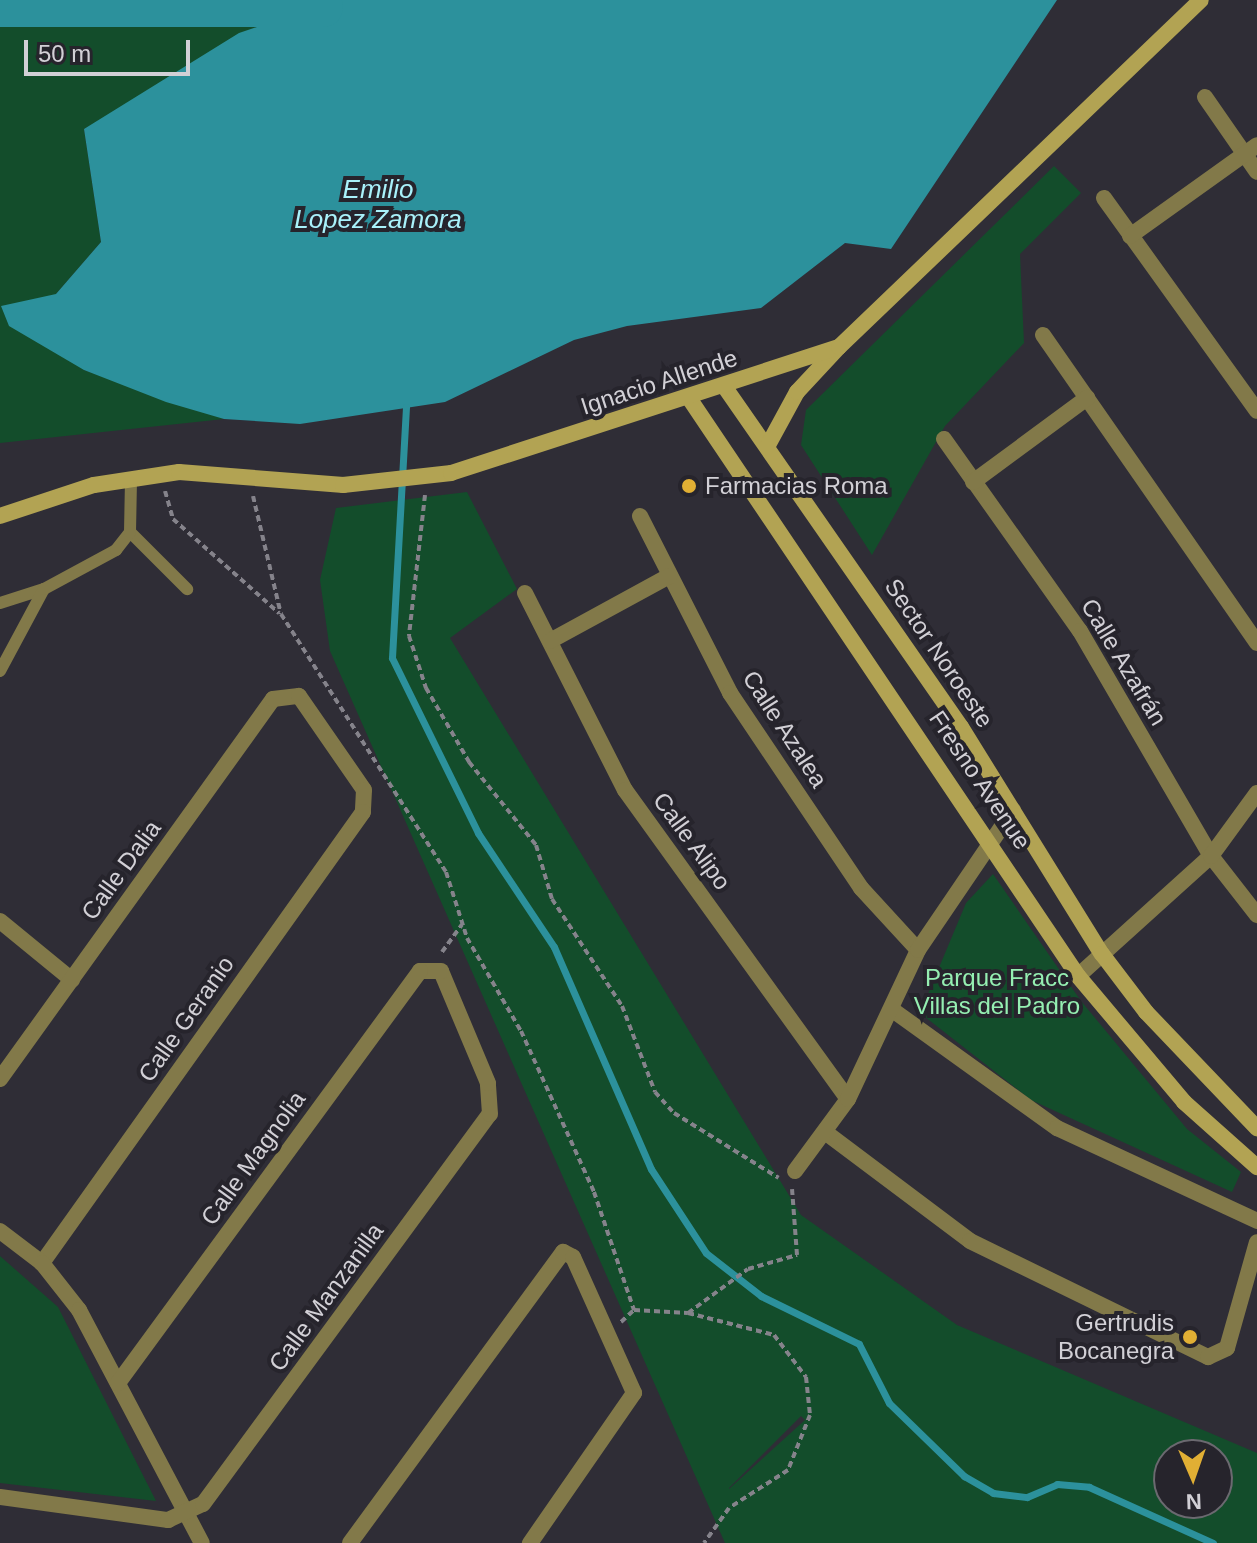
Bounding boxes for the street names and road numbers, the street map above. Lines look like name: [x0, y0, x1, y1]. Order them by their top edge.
street label: Ignacio Allende: [577, 343, 741, 421]
street label: Sector Noroeste: [879, 573, 999, 733]
street label: Calle Azafrán: [1075, 593, 1173, 731]
street label: Calle Azalea: [736, 665, 834, 793]
street label: Fresno Avenue: [923, 705, 1037, 855]
street label: Calle Alipo: [647, 786, 737, 896]
street label: Calle Dalia: [75, 815, 167, 925]
street label: Calle Geranio: [132, 951, 240, 1087]
street label: Calle Magnolia: [195, 1085, 311, 1231]
street label: Calle Manzanilla: [263, 1217, 389, 1377]

